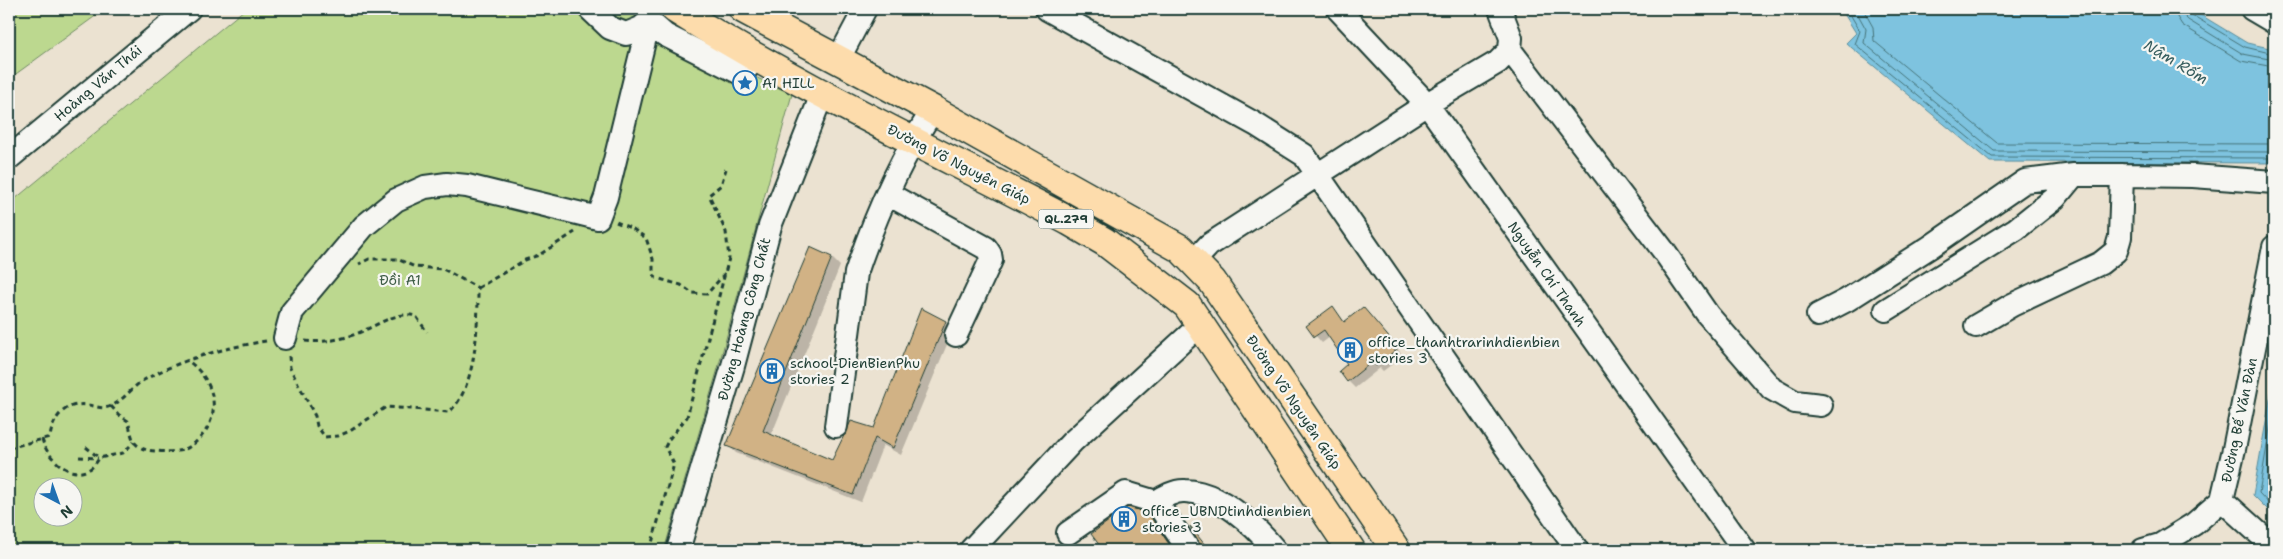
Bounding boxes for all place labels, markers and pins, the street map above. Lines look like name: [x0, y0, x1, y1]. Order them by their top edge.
place icon: A1 HILL: [732, 70, 758, 96]
place label: A1 HILL: [762, 74, 815, 92]
place label: office_thanhtrarinhdienbien stories 3: [1368, 333, 1560, 367]
building icon: office_thanhtrarinhdienbien stories 3: [1337, 337, 1363, 363]
place label: school-DienBienPhu stories 2: [790, 354, 920, 388]
building icon: school-DienBienPhu stories 2: [759, 358, 785, 384]
place label: office_UBNDtinhdienbien stories 3: [1142, 502, 1312, 536]
building icon: office_UBNDtinhdienbien stories 3: [1111, 506, 1137, 532]

